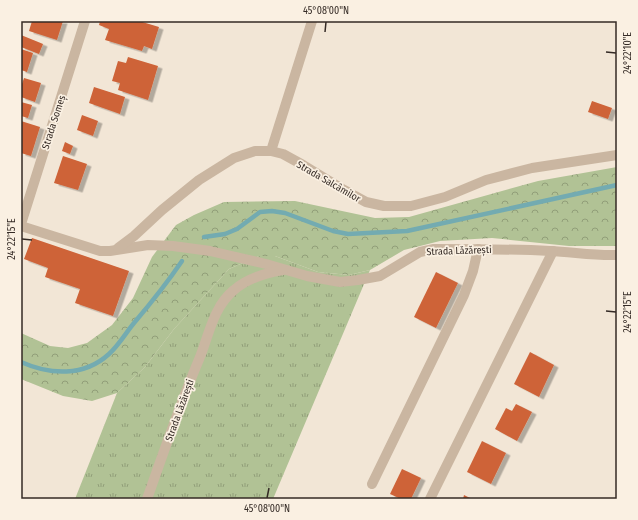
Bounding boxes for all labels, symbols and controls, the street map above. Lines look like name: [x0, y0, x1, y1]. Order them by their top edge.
text: 45°08'00"N: [303, 5, 349, 17]
text: 24°22'10"E: [622, 32, 634, 74]
street label: Strada Someș: [40, 94, 68, 151]
street label: Strada Salcâmilor: [294, 159, 363, 205]
text: 24°22'15"E: [6, 218, 18, 260]
street label: Strada Lăzărești: [426, 244, 492, 258]
text: 24°22'15"E: [622, 291, 634, 333]
street label: Strada Lăzărești: [163, 378, 197, 443]
text: 45°08'00"N: [244, 503, 290, 515]

